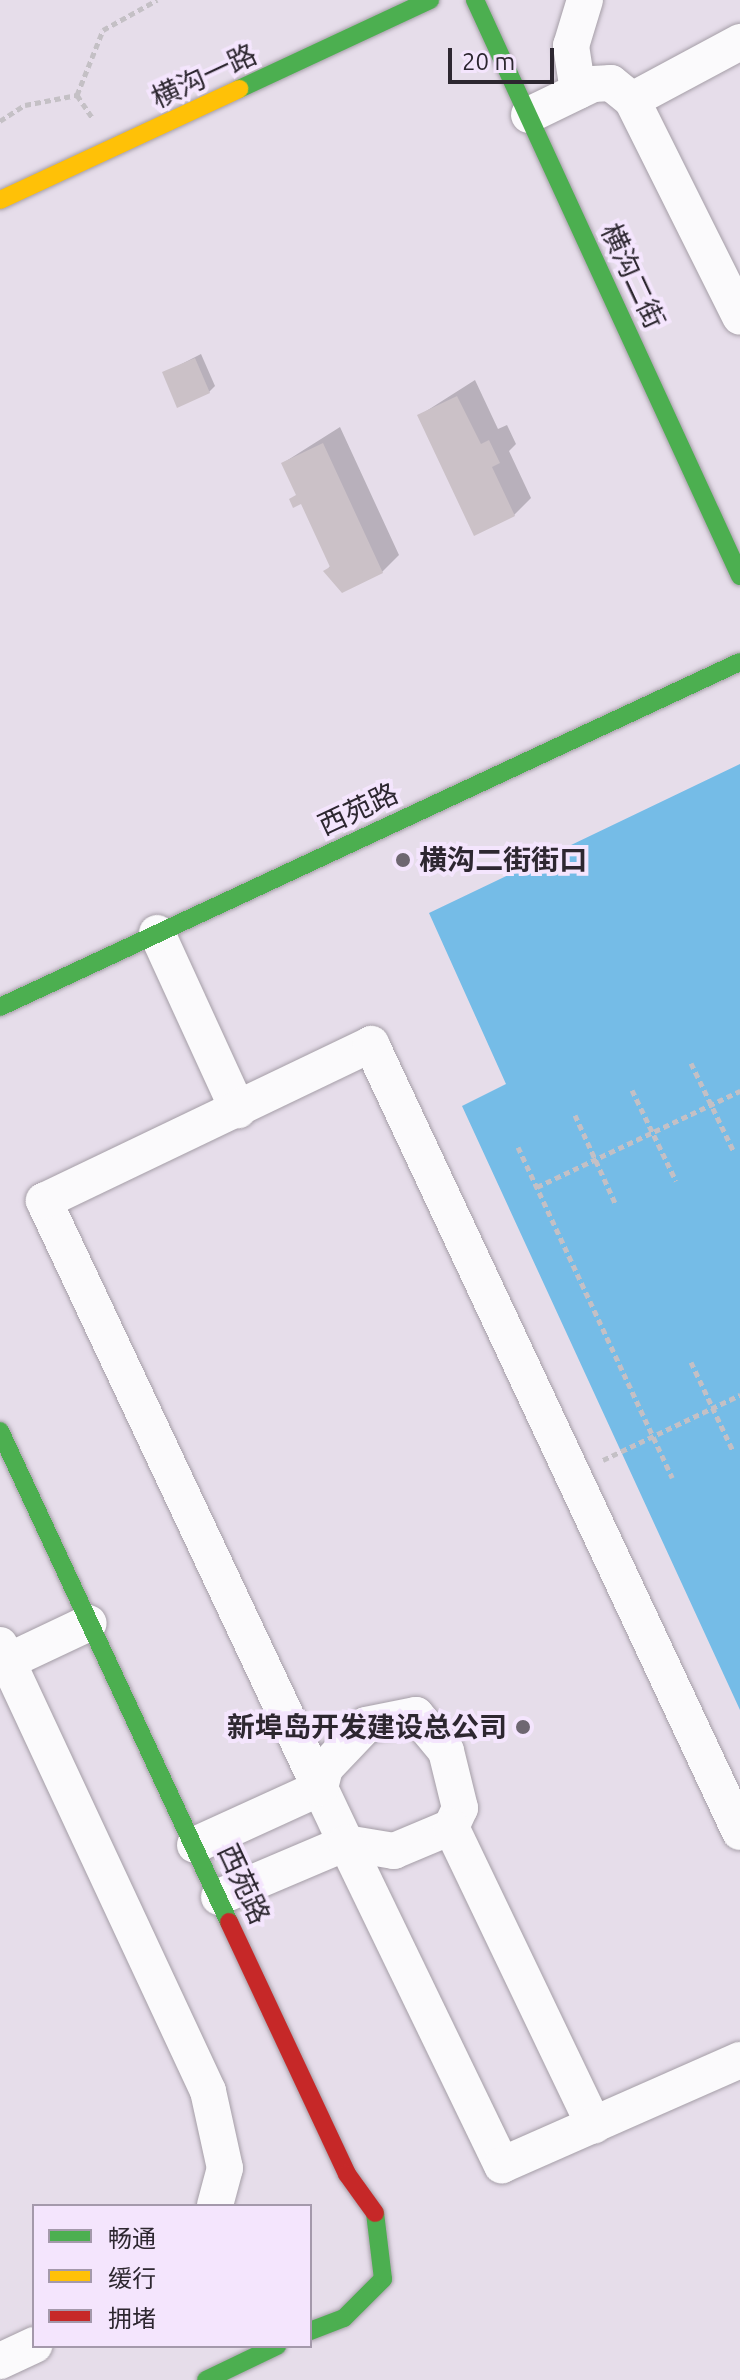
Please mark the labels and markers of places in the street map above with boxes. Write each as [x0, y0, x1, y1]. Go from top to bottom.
place label: 横沟二街街口 [419, 843, 587, 877]
marker: 横沟二街街口 [394, 851, 412, 869]
place label: 新埠岛开发建设总公司 [227, 1710, 507, 1744]
marker: 新埠岛开发建设总公司 [514, 1718, 532, 1736]

